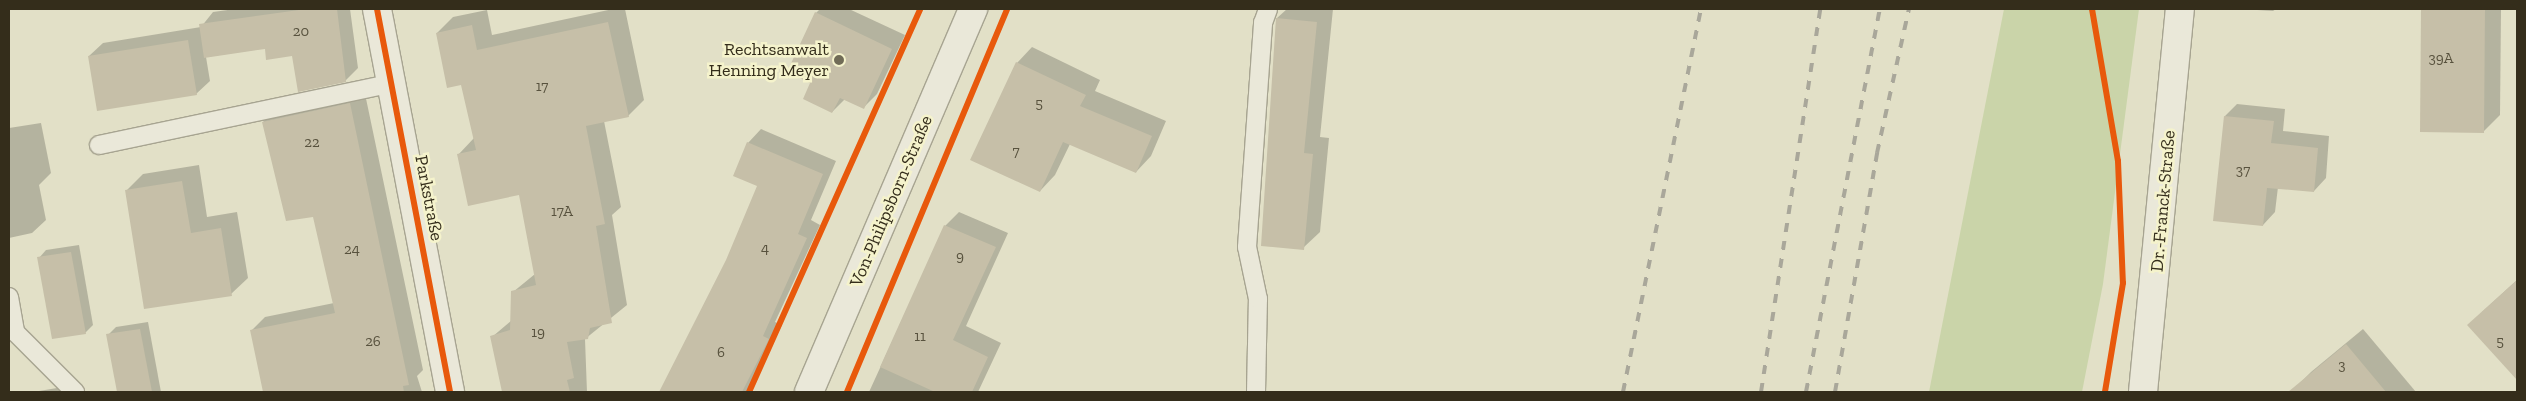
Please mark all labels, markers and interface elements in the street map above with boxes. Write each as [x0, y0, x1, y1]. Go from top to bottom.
house number: 20 [293, 23, 309, 41]
place label: Rechtsanwalt Henning Meyer [709, 39, 829, 82]
house number: 39A [2428, 50, 2454, 68]
marker: Rechtsanwalt Henning Meyer [833, 54, 845, 66]
house number: 17 [536, 78, 548, 96]
house number: 5 [1035, 95, 1043, 113]
street label: Von-Philipsborn-Straße [845, 112, 937, 290]
street label: Dr.-Franck-Straße [2146, 129, 2180, 273]
house number: 22 [304, 134, 320, 152]
house number: 7 [1012, 143, 1020, 161]
street label: Parkstraße [410, 153, 448, 243]
house number: 37 [2236, 162, 2250, 180]
house number: 17A [551, 203, 573, 221]
house number: 4 [761, 240, 769, 258]
house number: 24 [344, 241, 360, 259]
house number: 9 [956, 248, 964, 266]
house number: 19 [531, 324, 545, 342]
house number: 11 [914, 328, 926, 346]
house number: 26 [365, 333, 381, 351]
house number: 5 [2496, 333, 2504, 351]
house number: 6 [717, 344, 725, 362]
house number: 3 [2338, 357, 2346, 375]

